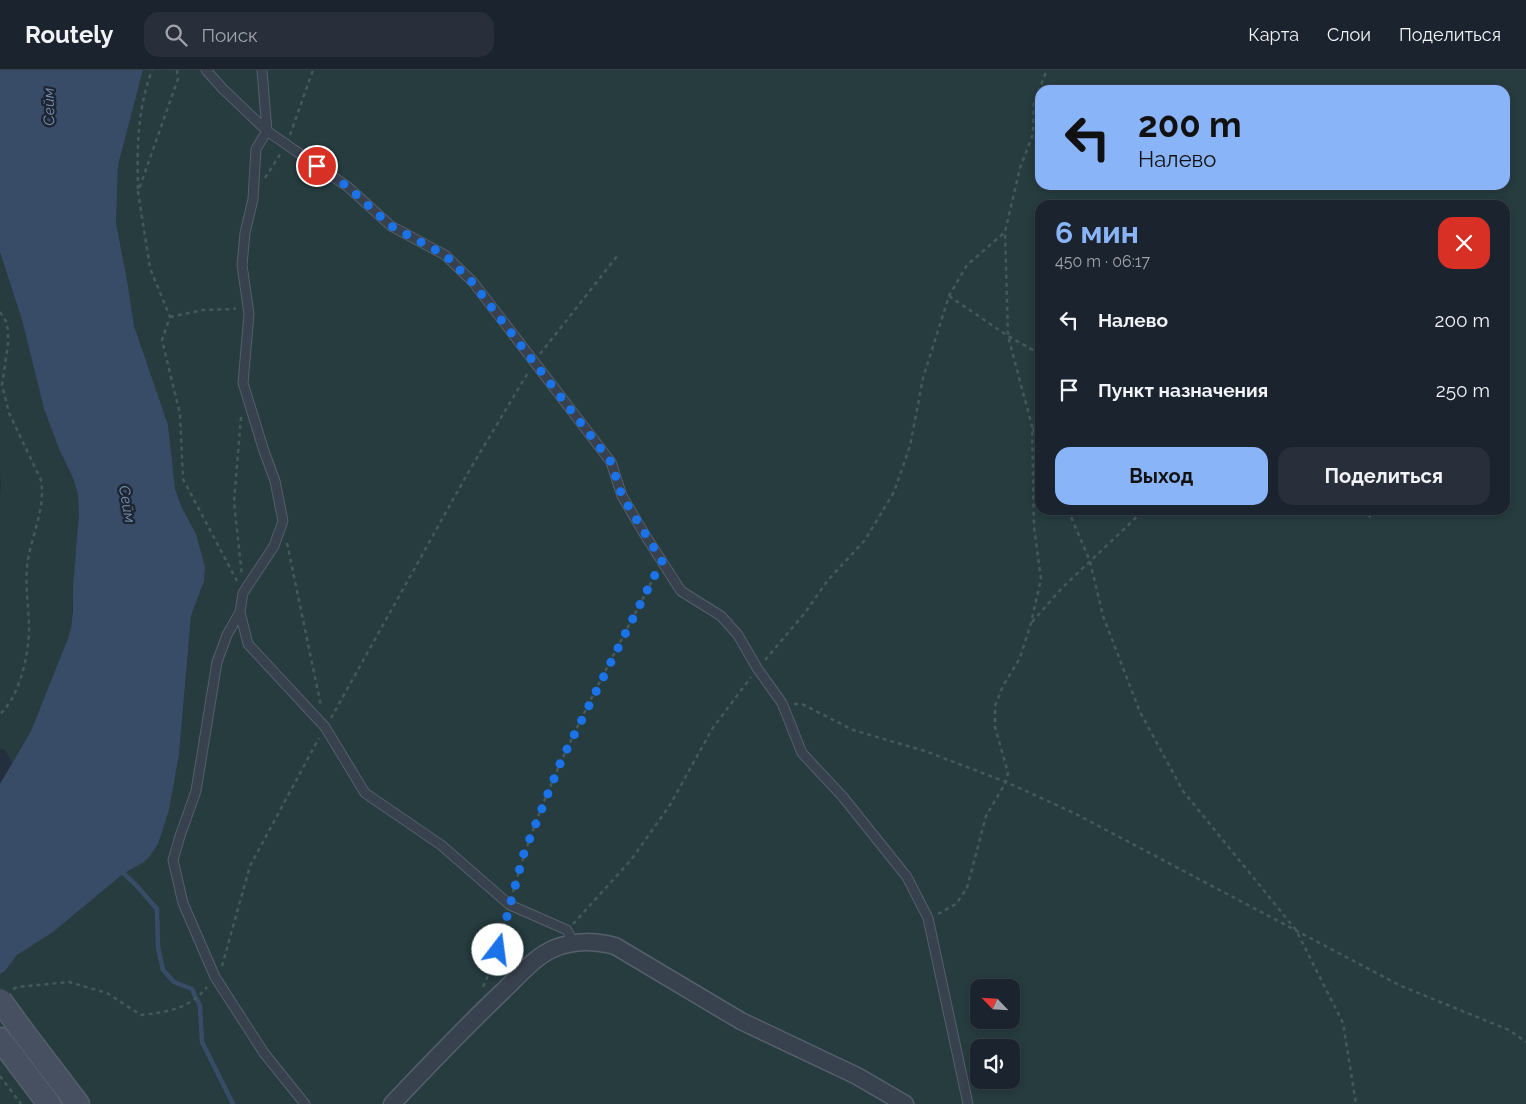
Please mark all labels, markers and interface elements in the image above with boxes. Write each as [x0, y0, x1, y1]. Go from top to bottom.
search box [144, 12, 494, 57]
text: Routely [25, 20, 114, 49]
icon: search [162, 21, 190, 49]
text: Поиск [202, 24, 258, 46]
text: Карта [1248, 24, 1299, 45]
text: Слои [1327, 24, 1371, 45]
text: Поделиться [1399, 24, 1501, 45]
water label: Сейм [40, 87, 58, 126]
text: 200 m [1138, 104, 1242, 145]
icon: left [1055, 105, 1120, 170]
pin [296, 145, 338, 187]
text: Налево [1138, 146, 1216, 172]
icon: arrive [303, 152, 331, 180]
text: 6 мин [1055, 215, 1139, 250]
button: close [1438, 217, 1490, 269]
text: 450 m · 06:17 [1055, 252, 1150, 271]
icon: left [1055, 306, 1083, 334]
text: Налево [1098, 309, 1168, 331]
text: 200 m [1435, 309, 1490, 331]
icon: arrive [1055, 376, 1083, 404]
text: Пункт назначения [1098, 379, 1268, 401]
text: 250 m [1436, 379, 1490, 401]
button: Выход [1055, 447, 1268, 505]
button: Поделиться [1278, 447, 1490, 505]
water label: Сейм [115, 484, 139, 525]
position arrow [471, 923, 523, 975]
north arrow [970, 979, 1020, 1029]
map controls [970, 979, 1020, 1089]
button: sound [970, 1039, 1020, 1089]

